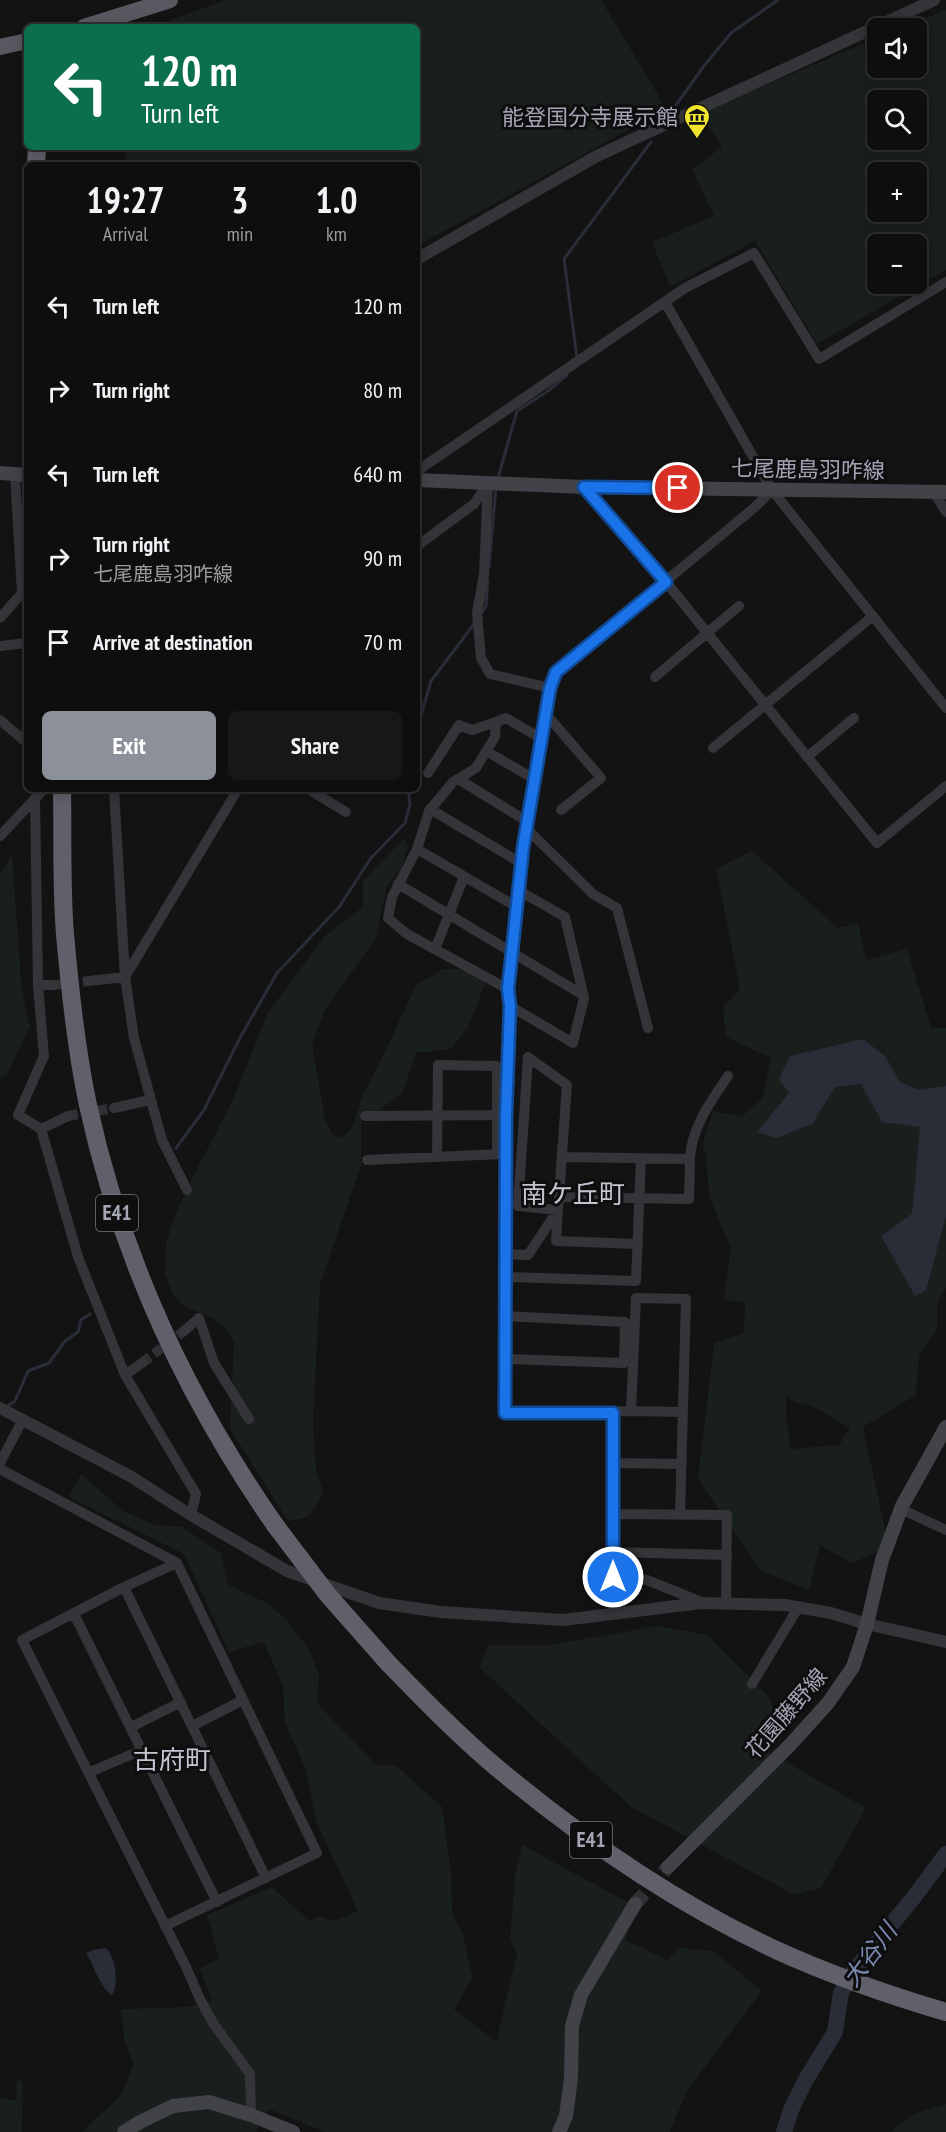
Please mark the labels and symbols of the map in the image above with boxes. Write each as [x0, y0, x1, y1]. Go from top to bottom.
museum icon: 能登国分寺展示館 [682, 102, 712, 140]
place label: 能登国分寺展示館 [502, 103, 678, 131]
street label: 七尾鹿島羽咋線 [731, 454, 885, 484]
pin [652, 462, 703, 513]
district label: 南ケ丘町 [521, 1177, 625, 1210]
road number: E41 [96, 1195, 138, 1231]
position arrow [581, 1545, 645, 1609]
street label: 花園藤野線 [739, 1662, 833, 1764]
district label: 古府町 [133, 1743, 211, 1776]
road number: E41 [570, 1822, 612, 1858]
water label: 大谷川 [836, 1914, 905, 1993]

